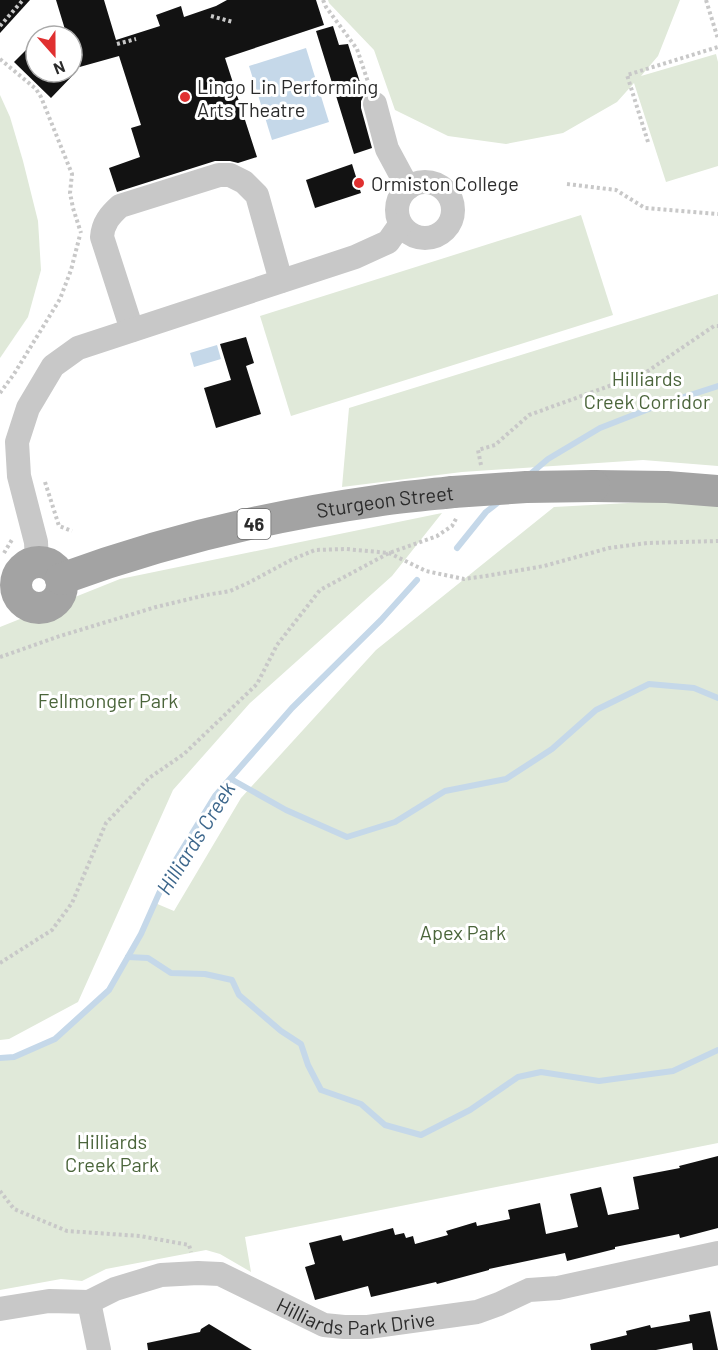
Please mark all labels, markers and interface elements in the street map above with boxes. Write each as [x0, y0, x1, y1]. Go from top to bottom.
north arrow [24, 24, 84, 84]
text: N [51, 58, 68, 79]
place label: Lingo Lin Performing Arts Theatre [197, 74, 378, 121]
marker: Lingo Lin Performing Arts Theatre [178, 90, 192, 104]
place label: Ormiston College [371, 171, 519, 195]
marker: Ormiston College [352, 176, 366, 190]
park label: Hilliards Creek Corridor [584, 366, 710, 413]
street label: Sturgeon Street [314, 480, 455, 522]
road number: 46 [238, 509, 270, 539]
park label: Fellmonger Park [38, 688, 178, 712]
water label: Hilliards Creek [150, 776, 240, 899]
park label: Apex Park [420, 920, 506, 944]
park label: Hilliards Creek Park [65, 1129, 159, 1176]
street label: Hilliards Park Drive [273, 1292, 436, 1339]

